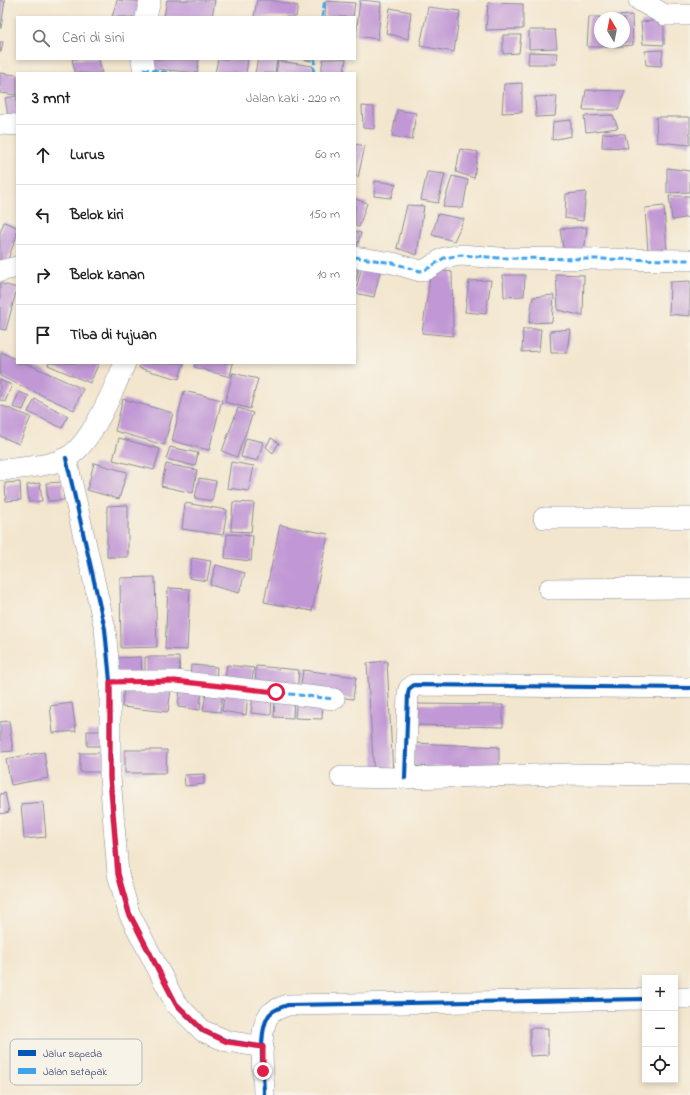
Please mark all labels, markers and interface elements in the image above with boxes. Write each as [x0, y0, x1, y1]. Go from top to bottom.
north arrow [594, 12, 630, 48]
search box [16, 16, 356, 60]
icon: search [30, 27, 52, 49]
text: Cari di sini [62, 27, 125, 49]
text: 3 mnt [32, 86, 71, 111]
text: Jalan kaki · 220 m [246, 89, 340, 108]
icon: ahead [32, 144, 54, 166]
text: Lurus [70, 144, 105, 166]
text: 60 m [315, 145, 340, 164]
icon: left [32, 204, 54, 226]
text: Belok kiri [70, 204, 124, 226]
text: 150 m [309, 205, 340, 224]
icon: right [32, 264, 54, 286]
text: Belok kanan [70, 264, 145, 286]
text: 10 m [317, 265, 340, 284]
icon: arrive [32, 324, 54, 346]
text: Tiba di tujuan [70, 324, 157, 346]
route start [267, 683, 285, 701]
map controls [642, 975, 678, 1083]
button: + [642, 975, 678, 1011]
button: − [642, 1011, 678, 1047]
legend [10, 1039, 142, 1085]
text: Jalur sepeda [43, 1046, 102, 1062]
button: locate [642, 1047, 678, 1083]
route end [254, 1062, 272, 1080]
text: Jalan setapak [43, 1064, 107, 1080]

